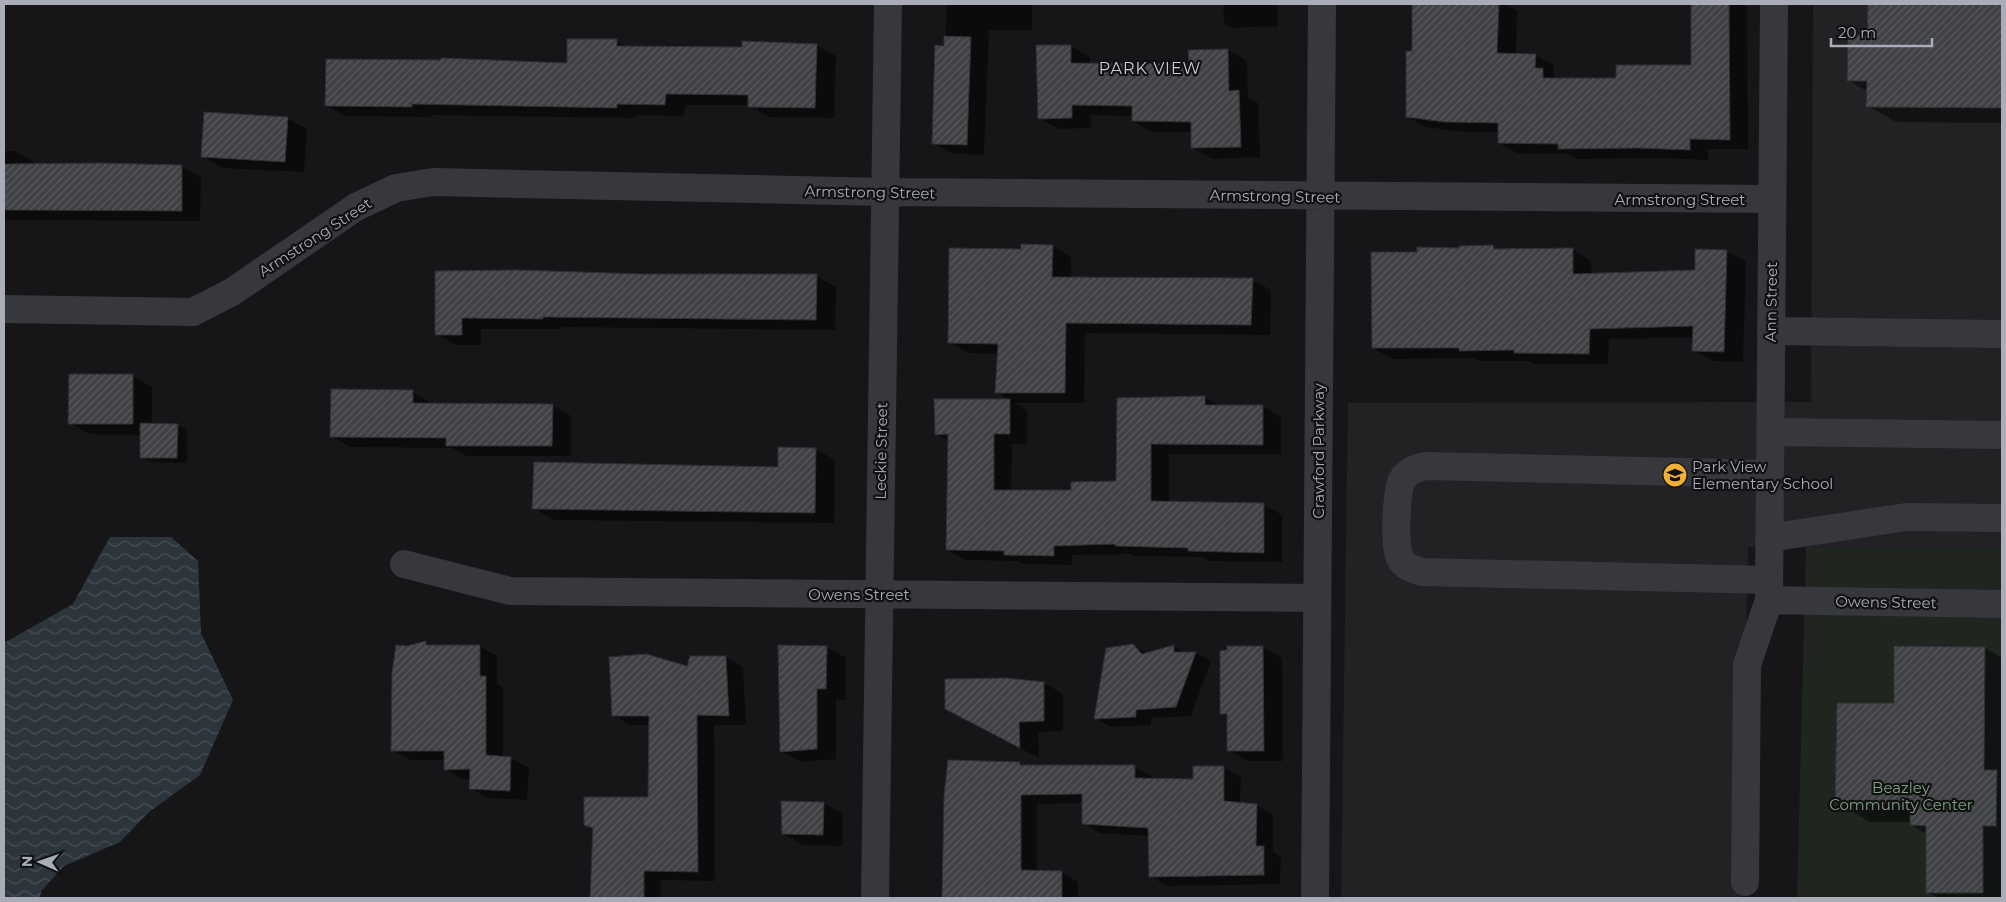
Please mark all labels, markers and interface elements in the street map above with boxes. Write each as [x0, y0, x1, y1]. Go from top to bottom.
scale bar [1831, 15, 1932, 47]
text: 20 m [1838, 23, 1876, 42]
district label: PARK VIEW [1099, 59, 1201, 78]
street label: Armstrong Street [804, 181, 936, 203]
street label: Armstrong Street [1209, 185, 1341, 207]
street label: Armstrong Street [1615, 190, 1745, 209]
street label: Armstrong Street [255, 193, 375, 281]
street label: Ann Street [1761, 262, 1781, 342]
street label: Crawford Parkway [1309, 382, 1328, 519]
street label: Leckie Street [871, 402, 891, 500]
place label: Park View Elementary School [1692, 457, 1833, 493]
school or university icon: Park View Elementary School [1662, 462, 1688, 488]
street label: Owens Street [808, 585, 910, 604]
street label: Owens Street [1835, 592, 1937, 612]
park label: Beazley Community Center [1829, 778, 1973, 814]
north arrow [15, 837, 65, 887]
text: N [18, 856, 36, 868]

